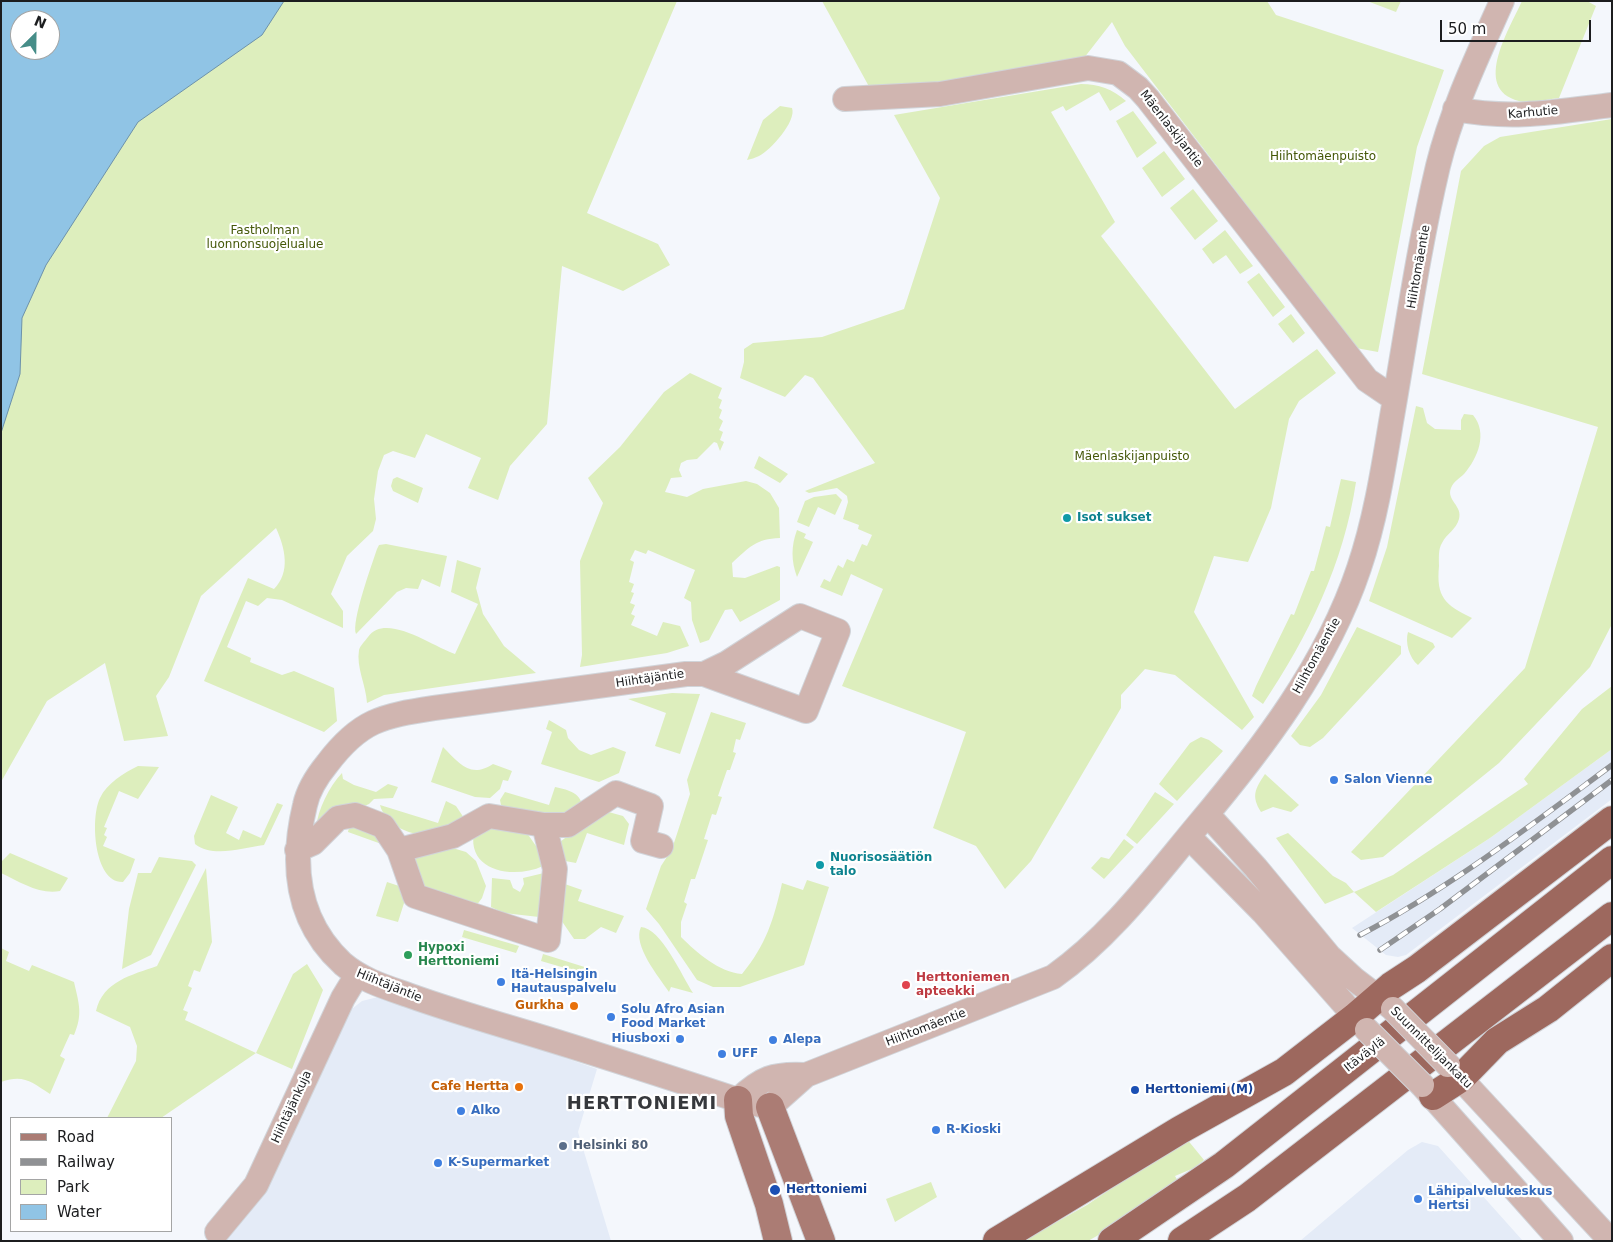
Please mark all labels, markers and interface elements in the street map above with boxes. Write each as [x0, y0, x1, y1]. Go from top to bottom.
north arrow [10, 10, 60, 60]
scale bar [1443, 10, 1594, 42]
text: N [32, 12, 49, 32]
text: 50 m [1448, 20, 1486, 38]
street label: Mäenlaskijantie [1137, 88, 1205, 170]
street label: Karhutie [1507, 104, 1559, 122]
park label: Hiihtomäenpuisto [1270, 150, 1376, 164]
park label: Fastholman luonnonsuojelualue [207, 224, 323, 252]
street label: Hiihtomäentie [1405, 224, 1433, 310]
park label: Mäenlaskijanpuisto [1074, 450, 1190, 464]
place label: Isot sukset [1077, 511, 1151, 525]
marker: Isot sukset [1061, 512, 1073, 524]
street label: Hiihtomäentie [1290, 615, 1344, 697]
street label: Hiihtäjäntie [615, 667, 685, 691]
place label: Salon Vienne [1344, 773, 1432, 787]
marker: Salon Vienne [1328, 774, 1340, 786]
place label: Nuorisosäätiön talo [830, 851, 932, 879]
marker: Nuorisosäätiön talo [814, 859, 826, 871]
place label: Hypoxi Herttoniemi [418, 941, 499, 969]
marker: Hypoxi Herttoniemi [402, 949, 414, 961]
street label: Hiihtäjäntie [354, 966, 424, 1006]
place label: Itä-Helsingin Hautauspalvelu [511, 968, 617, 996]
place label: Herttoniemen apteekki [916, 971, 1010, 999]
marker: Itä-Helsingin Hautauspalvelu [495, 976, 507, 988]
marker: Herttoniemen apteekki [900, 979, 912, 991]
place label: Gurkha [515, 999, 564, 1013]
marker: Gurkha [568, 1000, 580, 1012]
place label: Solu Afro Asian Food Market [621, 1003, 725, 1031]
street label: Suunnittelijankatu [1387, 1004, 1475, 1092]
street label: Hiihtomäentie [884, 1006, 968, 1050]
marker: Solu Afro Asian Food Market [605, 1011, 617, 1023]
place label: Hiusboxi [611, 1032, 670, 1046]
marker: Hiusboxi [674, 1033, 686, 1045]
place label: Alepa [783, 1033, 821, 1047]
marker: Alepa [767, 1034, 779, 1046]
street label: Itäväylä [1342, 1035, 1388, 1075]
place label: UFF [732, 1047, 758, 1061]
marker: UFF [716, 1048, 728, 1060]
street label: Hiihtäjänkuja [269, 1068, 315, 1146]
place label: Cafe Hertta [431, 1080, 509, 1094]
marker: Cafe Hertta [513, 1081, 525, 1093]
place label: Herttoniemi (M) [1145, 1083, 1253, 1097]
marker: Herttoniemi (M) [1129, 1084, 1141, 1096]
district label: HERTTONIEMI [565, 1093, 719, 1115]
place label: Alko [471, 1104, 500, 1118]
marker: Alko [455, 1105, 467, 1117]
legend [10, 1117, 172, 1232]
place label: R-Kioski [946, 1123, 1001, 1137]
marker: R-Kioski [930, 1124, 942, 1136]
text: Road [57, 1128, 95, 1146]
place label: Helsinki 80 [573, 1139, 648, 1153]
marker: Helsinki 80 [557, 1140, 569, 1152]
text: Railway [57, 1153, 115, 1171]
place label: K-Supermarket [448, 1156, 549, 1170]
marker: K-Supermarket [432, 1157, 444, 1169]
text: Park [57, 1178, 89, 1196]
marker: Herttoniemi [768, 1183, 782, 1197]
place label: Herttoniemi [786, 1183, 867, 1197]
place label: Lähipalvelukeskus Hertsi [1428, 1185, 1552, 1213]
marker: Lähipalvelukeskus Hertsi [1412, 1193, 1424, 1205]
text: Water [57, 1203, 101, 1221]

